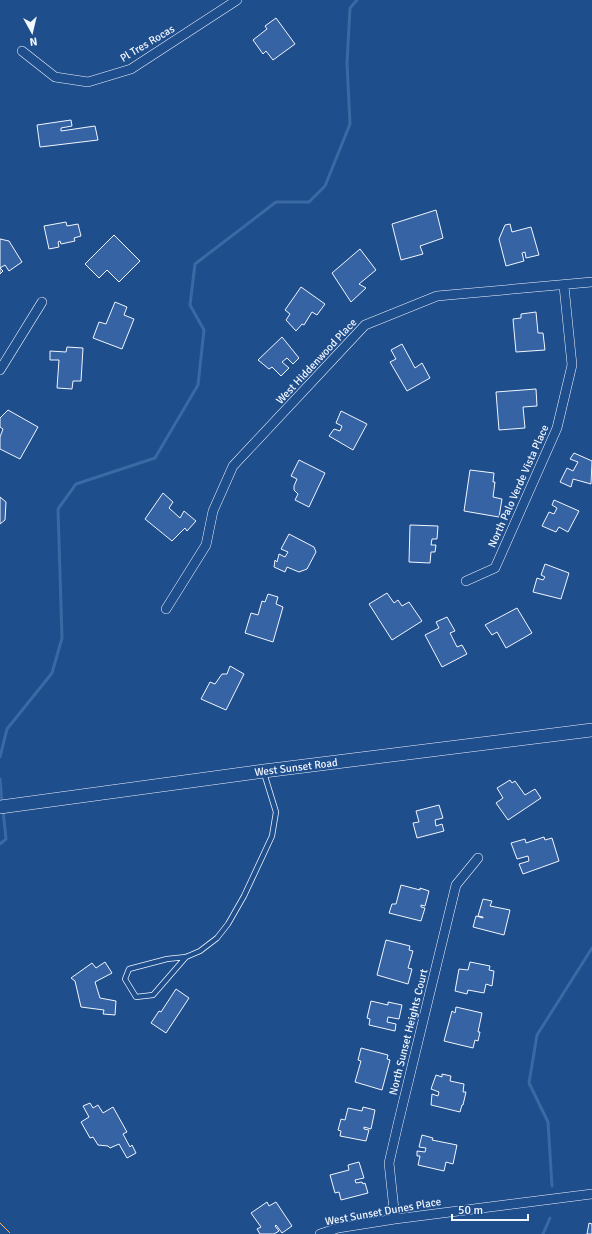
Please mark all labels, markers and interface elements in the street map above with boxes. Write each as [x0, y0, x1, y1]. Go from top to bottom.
north arrow [12, 12, 52, 52]
street label: Pl Tres Rocas [118, 22, 177, 65]
text: N [29, 34, 38, 48]
street label: West Hiddenwood Place [273, 316, 359, 407]
street label: North Palo Verde Vista Place [485, 423, 551, 550]
street label: West Sunset Road [254, 756, 339, 779]
street label: North Sunset Heights Court [386, 968, 431, 1097]
street label: West Sunset Dunes Place [324, 1195, 442, 1228]
scale bar [452, 1196, 528, 1222]
text: 50 m [458, 1203, 483, 1218]

